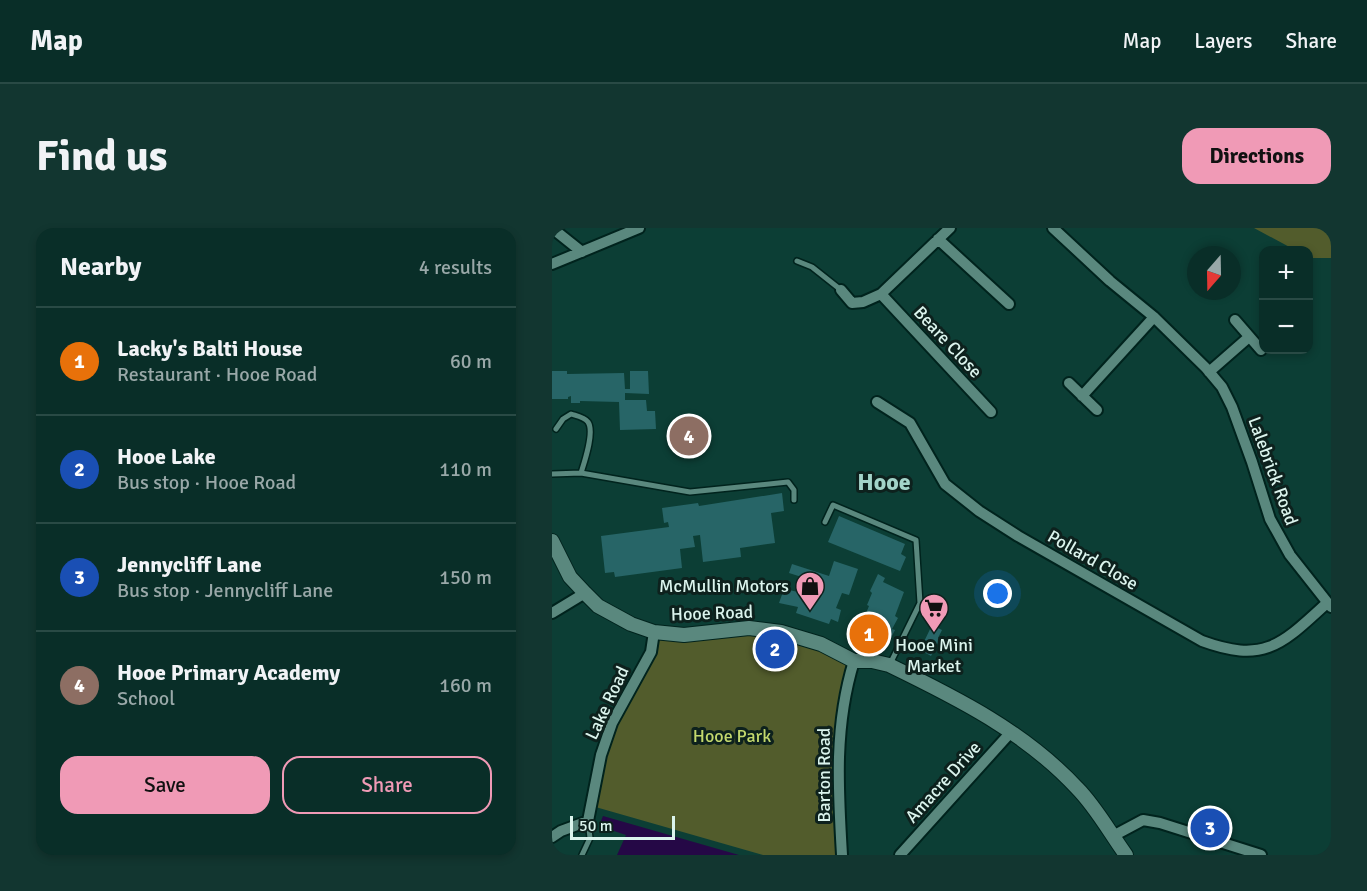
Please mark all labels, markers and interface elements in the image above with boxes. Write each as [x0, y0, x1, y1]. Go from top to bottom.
text: Map [30, 24, 83, 58]
text: Map [1123, 28, 1161, 54]
text: Layers [1194, 28, 1252, 54]
text: Share [1285, 28, 1337, 54]
button: Directions [1182, 128, 1331, 184]
text: Find us [36, 131, 167, 182]
north arrow [1187, 246, 1241, 300]
map controls [1259, 246, 1313, 354]
button: + [1259, 246, 1313, 300]
text: Nearby [60, 251, 141, 283]
text: 4 results [419, 255, 492, 280]
button: − [1259, 300, 1313, 354]
street label: Beare Close [909, 301, 987, 383]
text: Lacky's Balti House [117, 335, 303, 362]
text: 1 [74, 349, 85, 374]
text: 60 m [450, 349, 492, 374]
text: Restaurant · Hooe Road [117, 362, 317, 387]
pin: 4 [670, 414, 708, 458]
street label: Lalebrick Road [1243, 414, 1303, 528]
text: Hooe Lake [117, 443, 216, 470]
text: 2 [74, 457, 85, 482]
text: 110 m [439, 457, 492, 482]
district label: Hooe [857, 467, 911, 497]
text: Bus stop · Hooe Road [117, 470, 296, 495]
street label: Pollard Close [1044, 525, 1142, 595]
text: Jennycliff Lane [117, 551, 262, 578]
text: 3 [74, 565, 85, 590]
text: 150 m [439, 565, 492, 590]
shop icon: McMullin Motors [794, 570, 826, 612]
place label: McMullin Motors [659, 575, 789, 597]
text: Bus stop · Jennycliff Lane [117, 578, 333, 603]
your location [983, 579, 1012, 608]
supermarket icon: Hooe Mini Market [918, 592, 950, 634]
street label: Hooe Road [670, 601, 754, 625]
pin: 1 [850, 612, 888, 656]
pin: 2 [756, 626, 794, 672]
place label: Hooe Mini Market [895, 634, 973, 677]
text: Hooe Primary Academy [117, 659, 340, 686]
street label: Lake Road [580, 663, 634, 743]
text: 4 [74, 673, 85, 698]
text: 160 m [439, 673, 492, 698]
text: School [117, 686, 175, 711]
park label: Hooe Park [693, 725, 771, 747]
street label: Barton Road [813, 728, 835, 822]
street label: Amacre Drive [901, 737, 985, 827]
button: Save [60, 756, 270, 814]
button: Share [282, 756, 492, 814]
pin: 3 [1190, 806, 1230, 850]
scale bar [570, 813, 675, 840]
text: 50 m [579, 816, 613, 836]

